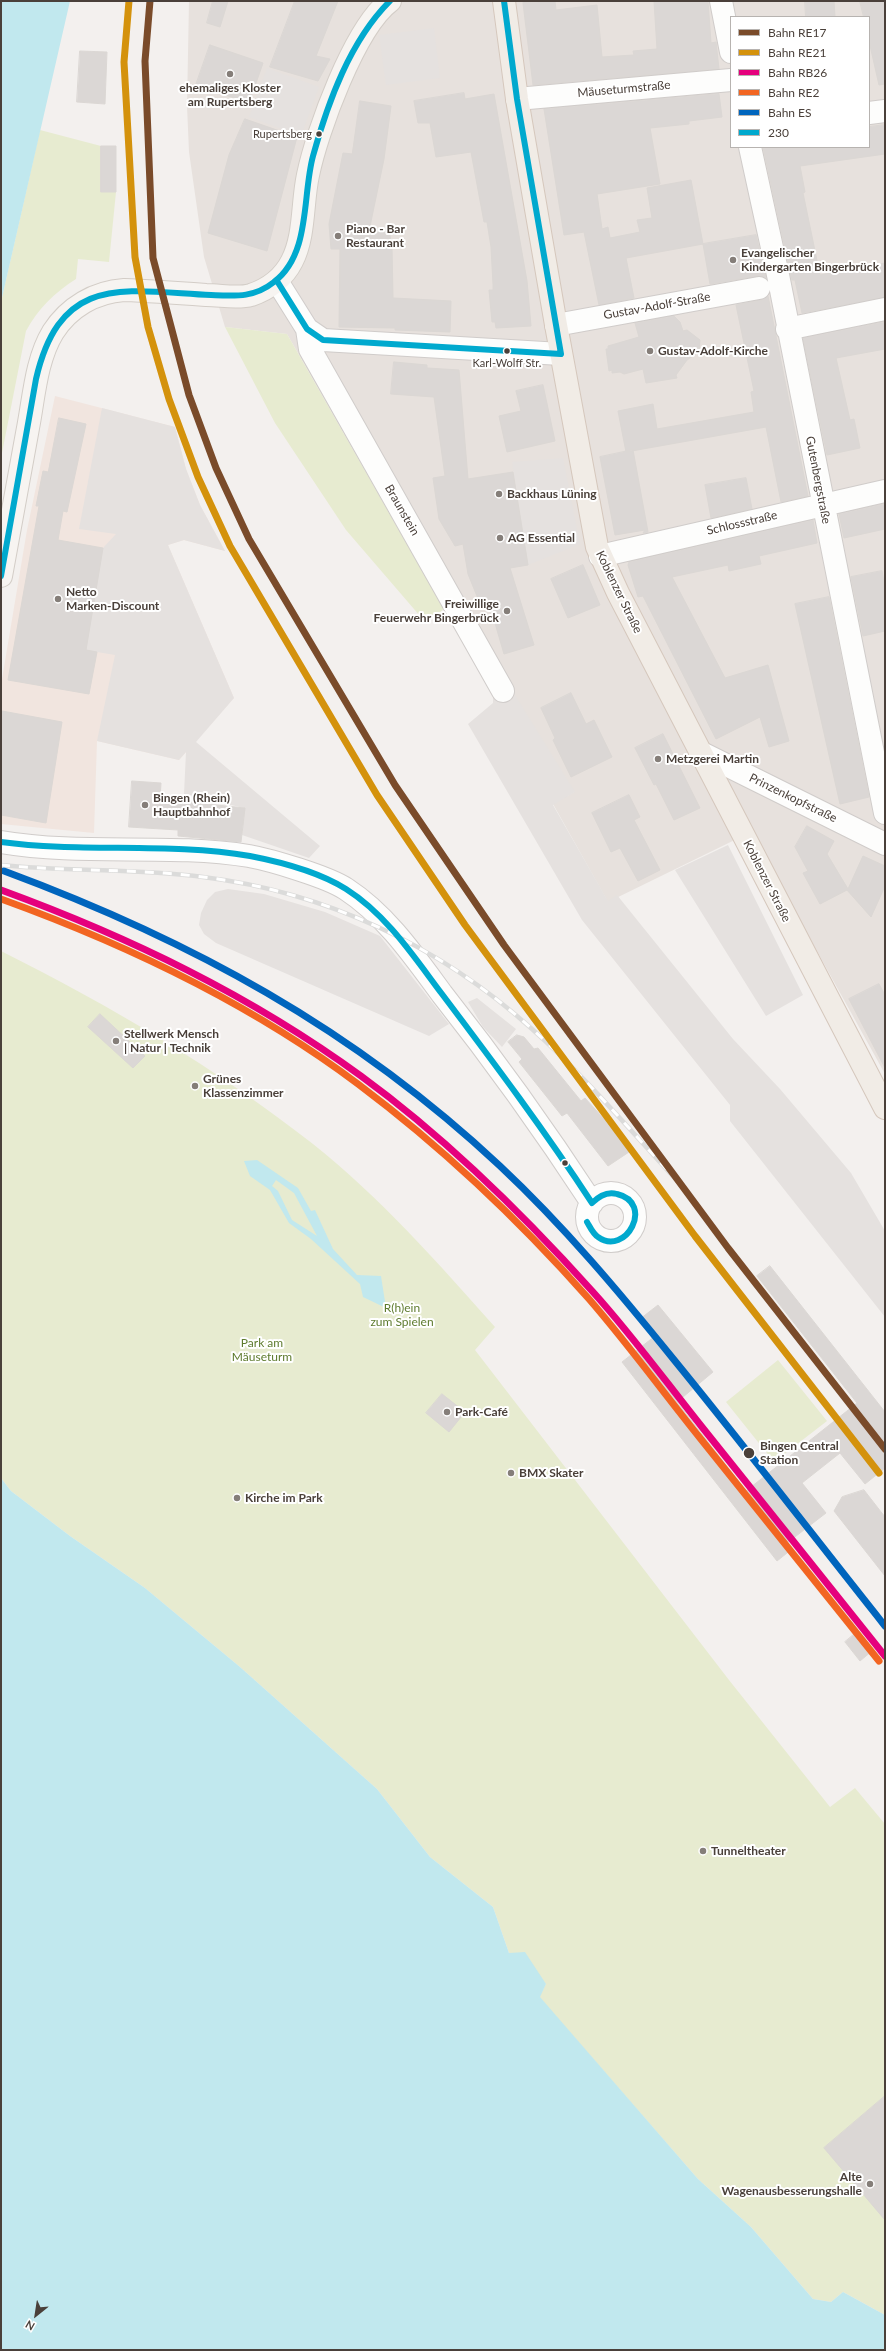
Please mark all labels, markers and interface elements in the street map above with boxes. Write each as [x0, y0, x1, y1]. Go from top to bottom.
legend [730, 16, 870, 148]
text: Bahn RE17 [768, 25, 826, 40]
text: Bahn RE21 [768, 45, 826, 60]
text: Bahn RB26 [768, 65, 827, 80]
marker: ehemaliges Kloster am Rupertsberg [225, 69, 235, 79]
street label: Mäuseturmstraße [577, 78, 671, 100]
place label: ehemaliges Kloster am Rupertsberg [179, 81, 281, 109]
text: Bahn RE2 [768, 85, 820, 100]
text: Bahn ES [768, 105, 812, 120]
text: 230 [768, 125, 789, 140]
place label: Rupertsberg [253, 127, 312, 141]
marker: Rupertsberg [314, 129, 324, 139]
place label: Piano - Bar Restaurant [346, 222, 405, 250]
marker: Piano - Bar Restaurant [333, 231, 343, 241]
place label: Evangelischer Kindergarten Bingerbrück [741, 246, 879, 274]
marker: Evangelischer Kindergarten Bingerbrück [728, 255, 738, 265]
street label: Gustav-Adolf-Straße [602, 290, 712, 322]
place label: Gustav-Adolf-Kirche [658, 344, 768, 358]
marker: Karl-Wolff Str. [502, 346, 512, 356]
marker: Gustav-Adolf-Kirche [645, 346, 655, 356]
place label: Karl-Wolff Str. [473, 356, 541, 370]
street label: Gutenbergstraße [802, 435, 834, 525]
street label: Braunstein [382, 482, 422, 538]
place label: Backhaus Lüning [507, 487, 597, 501]
marker: Backhaus Lüning [494, 489, 504, 499]
street label: Schlossstraße [705, 508, 779, 538]
place label: AG Essential [508, 531, 575, 545]
marker: AG Essential [495, 533, 505, 543]
street label: Koblenzer Straße [593, 548, 645, 636]
place label: Netto Marken-Discount [66, 585, 159, 613]
marker: Netto Marken-Discount [53, 594, 63, 604]
place label: Freiwillige Feuerwehr Bingerbrück [374, 597, 499, 625]
marker: Freiwillige Feuerwehr Bingerbrück [502, 606, 512, 616]
place label: Metzgerei Martin [666, 752, 759, 766]
marker: Metzgerei Martin [653, 754, 663, 764]
street label: Prinzenkopfstraße [747, 771, 839, 825]
place label: Bingen (Rhein) Hauptbahnhof [153, 791, 230, 819]
marker: Bingen (Rhein) Hauptbahnhof [140, 800, 150, 810]
street label: Koblenzer Straße [740, 838, 794, 924]
place label: Stellwerk Mensch | Natur | Technik [124, 1027, 219, 1055]
marker: Stellwerk Mensch | Natur | Technik [111, 1036, 121, 1046]
place label: Grünes Klassenzimmer [203, 1072, 284, 1100]
marker: Grünes Klassenzimmer [190, 1081, 200, 1091]
unlabelled marker [560, 1158, 570, 1168]
park label: R(h)ein zum Spielen [370, 1301, 434, 1329]
park label: Park am Mäuseturm [232, 1336, 292, 1364]
place label: Park-Café [455, 1405, 508, 1419]
marker: Park-Café [442, 1407, 452, 1417]
place label: Bingen Central Station [760, 1439, 839, 1467]
marker: Bingen Central Station [742, 1446, 756, 1460]
place label: BMX Skater [519, 1466, 583, 1480]
marker: BMX Skater [506, 1468, 516, 1478]
place label: Kirche im Park [245, 1491, 323, 1505]
marker: Kirche im Park [232, 1493, 242, 1503]
place label: Tunneltheater [711, 1844, 786, 1858]
marker: Tunneltheater [698, 1846, 708, 1856]
place label: Alte Wagenausbesserungshalle [721, 2170, 862, 2198]
marker: Alte Wagenausbesserungshalle [865, 2179, 875, 2189]
north arrow [16, 2295, 56, 2335]
text: N [23, 2318, 37, 2334]

